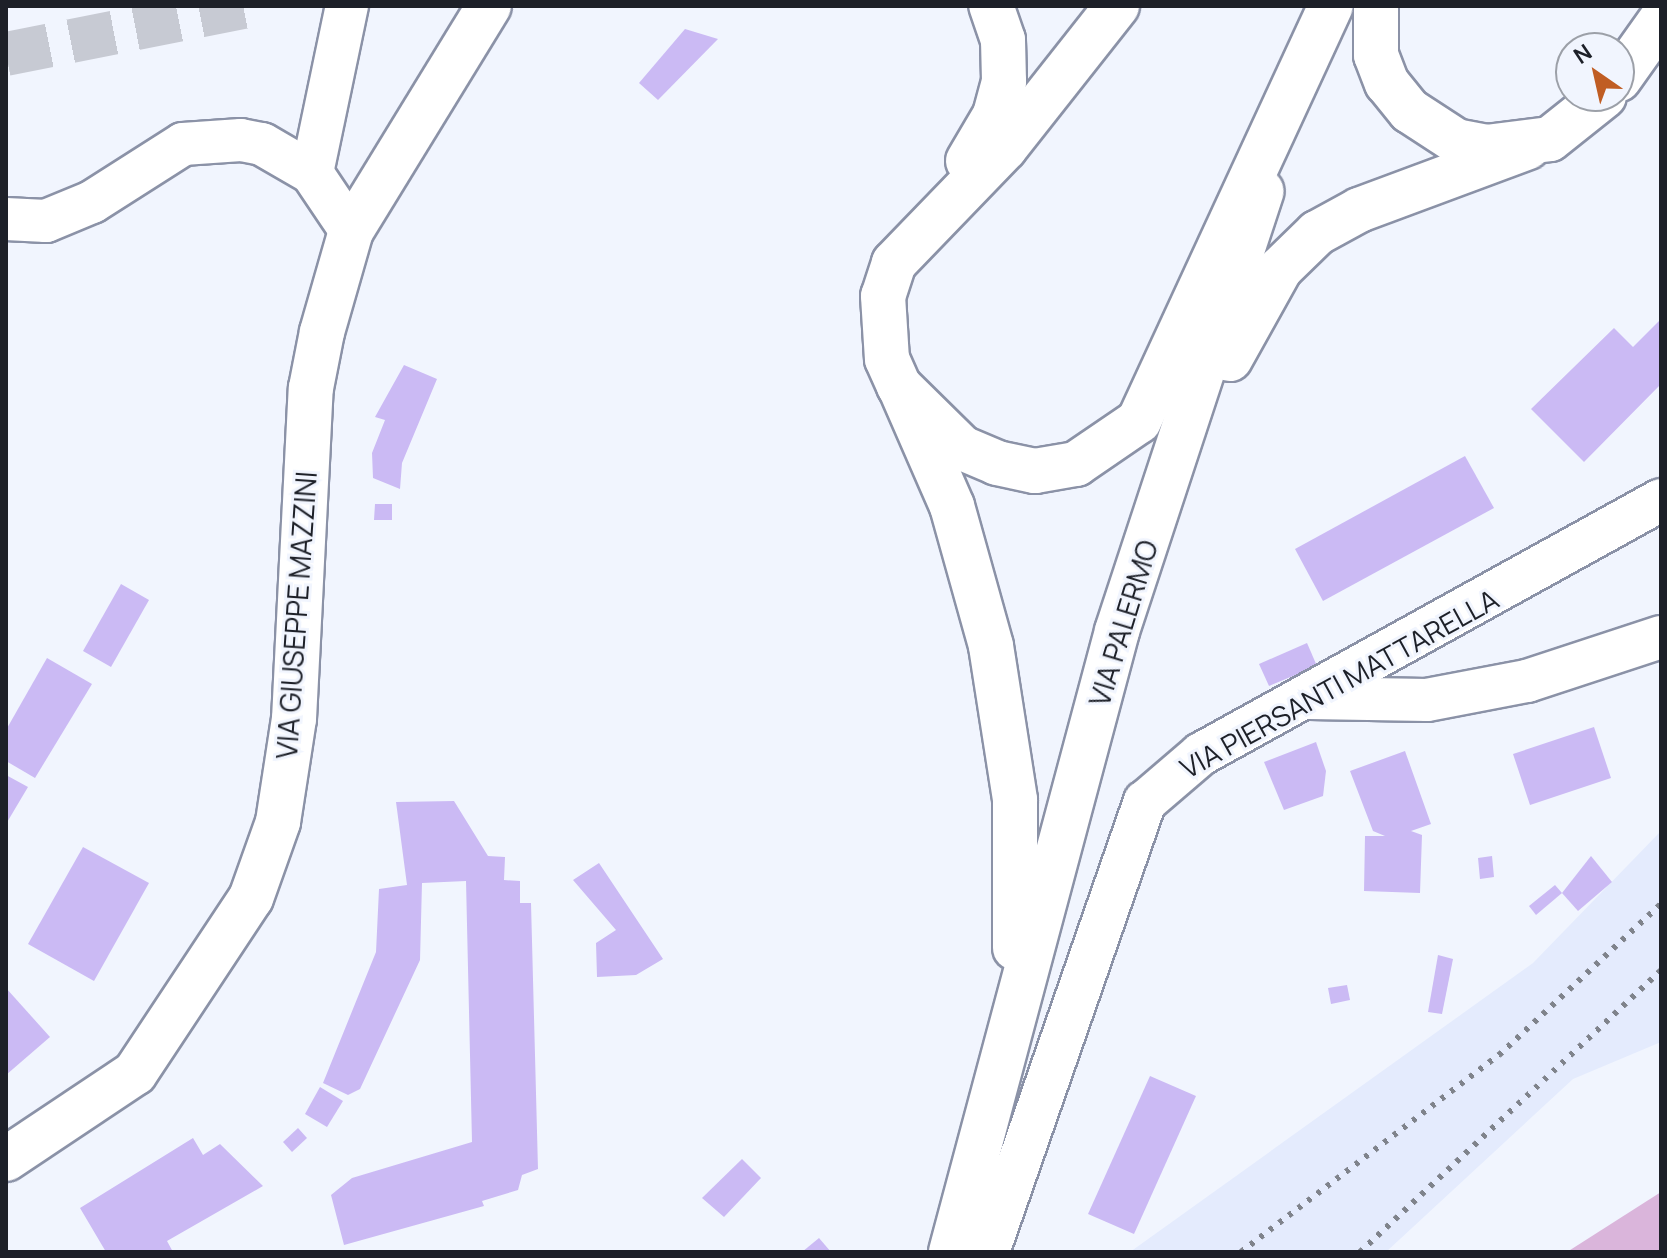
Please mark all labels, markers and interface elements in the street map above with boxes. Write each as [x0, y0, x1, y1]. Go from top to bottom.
north arrow [1555, 32, 1635, 112]
text: N [1568, 37, 1598, 71]
street label: VIA GIUSEPPE MAZZINI [269, 470, 323, 760]
street label: VIA PALERMO [1082, 536, 1164, 710]
street label: VIA PIERSANTI MATTARELLA [1174, 581, 1504, 785]

